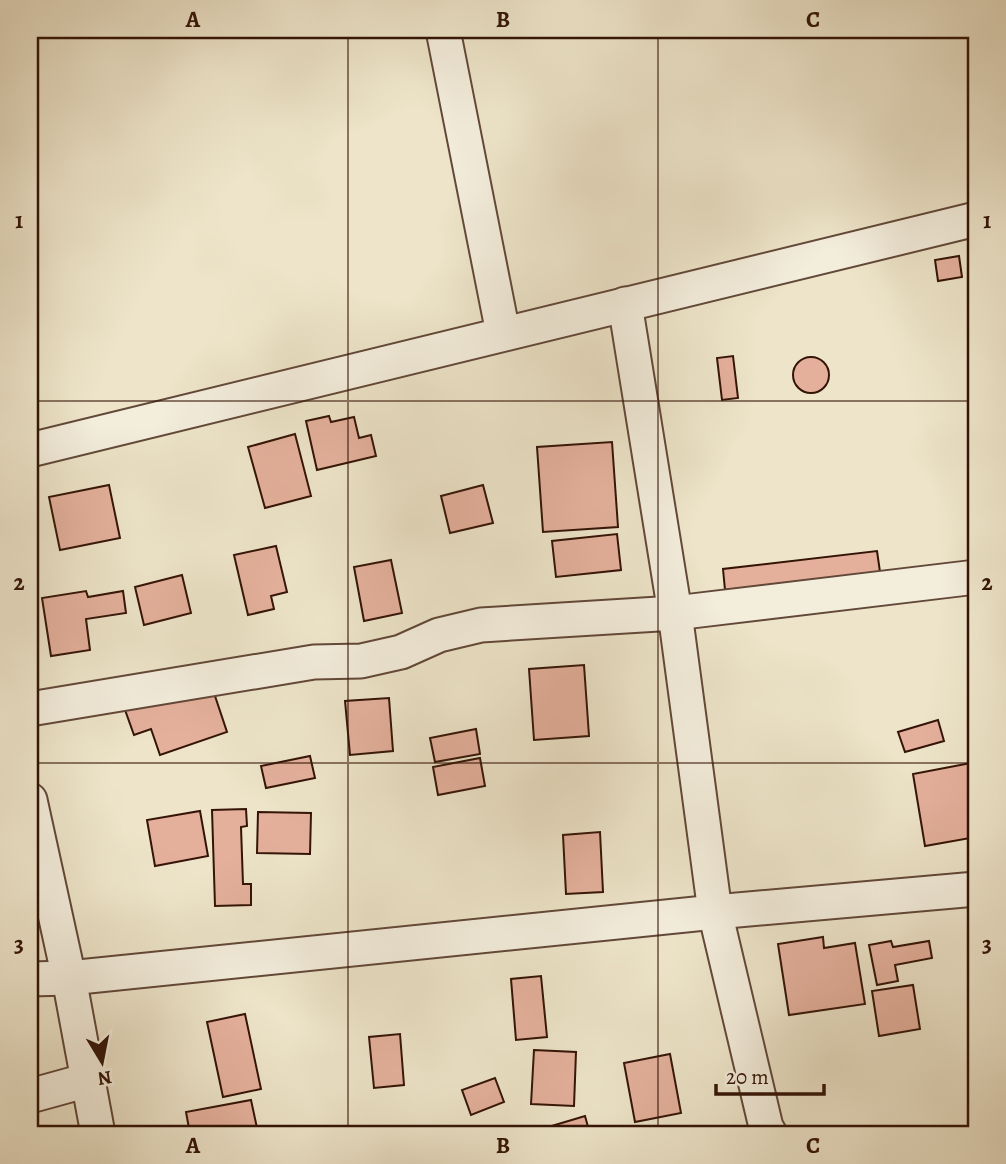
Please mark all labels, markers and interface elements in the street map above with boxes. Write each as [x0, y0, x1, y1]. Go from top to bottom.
text: A [185, 4, 201, 35]
text: B [496, 4, 510, 35]
text: C [806, 4, 820, 35]
text: 1 [15, 205, 23, 236]
text: 1 [983, 205, 991, 236]
text: 2 [13, 567, 25, 598]
text: 2 [981, 567, 993, 598]
text: 3 [14, 929, 24, 960]
text: 3 [982, 929, 992, 960]
north arrow [66, 1028, 136, 1098]
scale bar [716, 1052, 824, 1096]
text: 20 m [726, 1063, 769, 1091]
text: N [96, 1064, 114, 1092]
text: A [185, 1130, 201, 1161]
text: B [496, 1130, 510, 1161]
text: C [806, 1130, 820, 1161]

